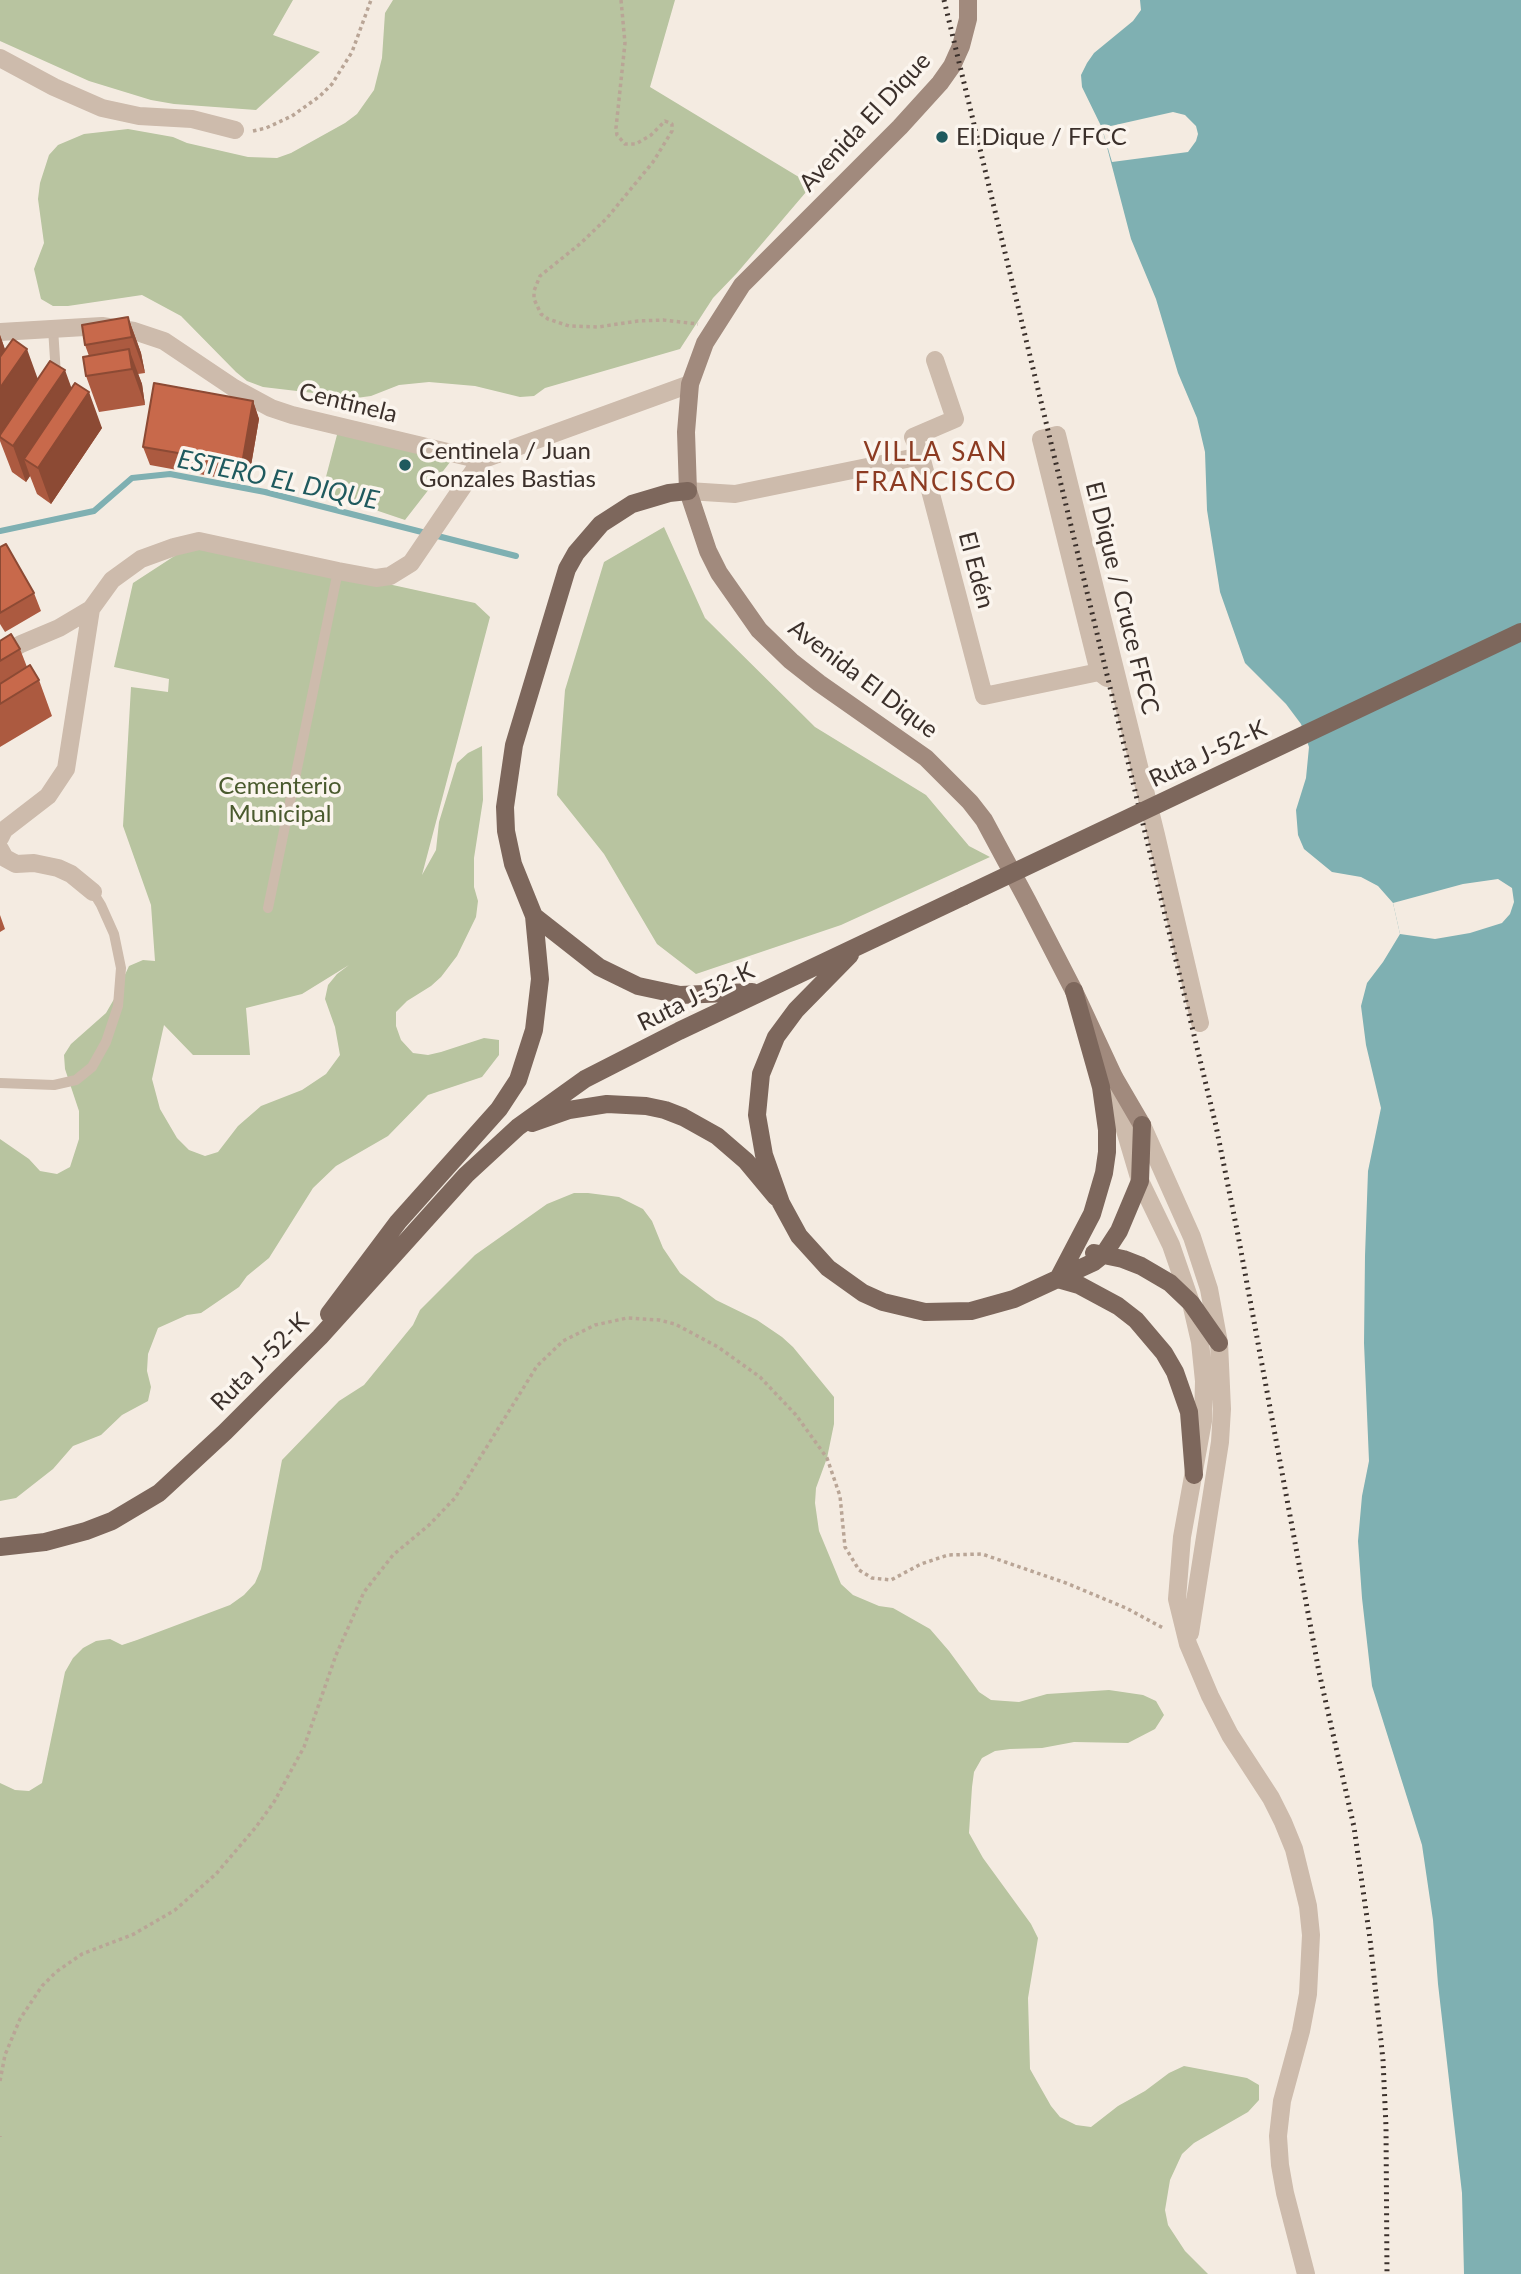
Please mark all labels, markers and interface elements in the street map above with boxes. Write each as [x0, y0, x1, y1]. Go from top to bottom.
street label: Avenida El Dique [793, 47, 937, 197]
place label: El Dique / FFCC [956, 123, 1127, 151]
marker: El Dique / FFCC [934, 129, 950, 145]
street label: Centinela [296, 377, 400, 429]
place label: Centinela / Juan Gonzales Bastias [419, 437, 596, 493]
district label: VILLA SAN FRANCISCO [856, 437, 1016, 498]
water label: ESTERO EL DIQUE [175, 443, 381, 517]
marker: Centinela / Juan Gonzales Bastias [397, 457, 413, 473]
street label: El Dique / Cruce FFCC [1079, 479, 1165, 717]
street label: El Edén [952, 528, 1000, 612]
street label: Avenida El Dique [783, 613, 943, 745]
street label: Ruta J-52-K [1145, 714, 1271, 794]
park label: Cementerio Municipal [218, 772, 342, 828]
street label: Ruta J-52-K [633, 956, 759, 1038]
street label: Ruta J-52-K [205, 1307, 315, 1417]

